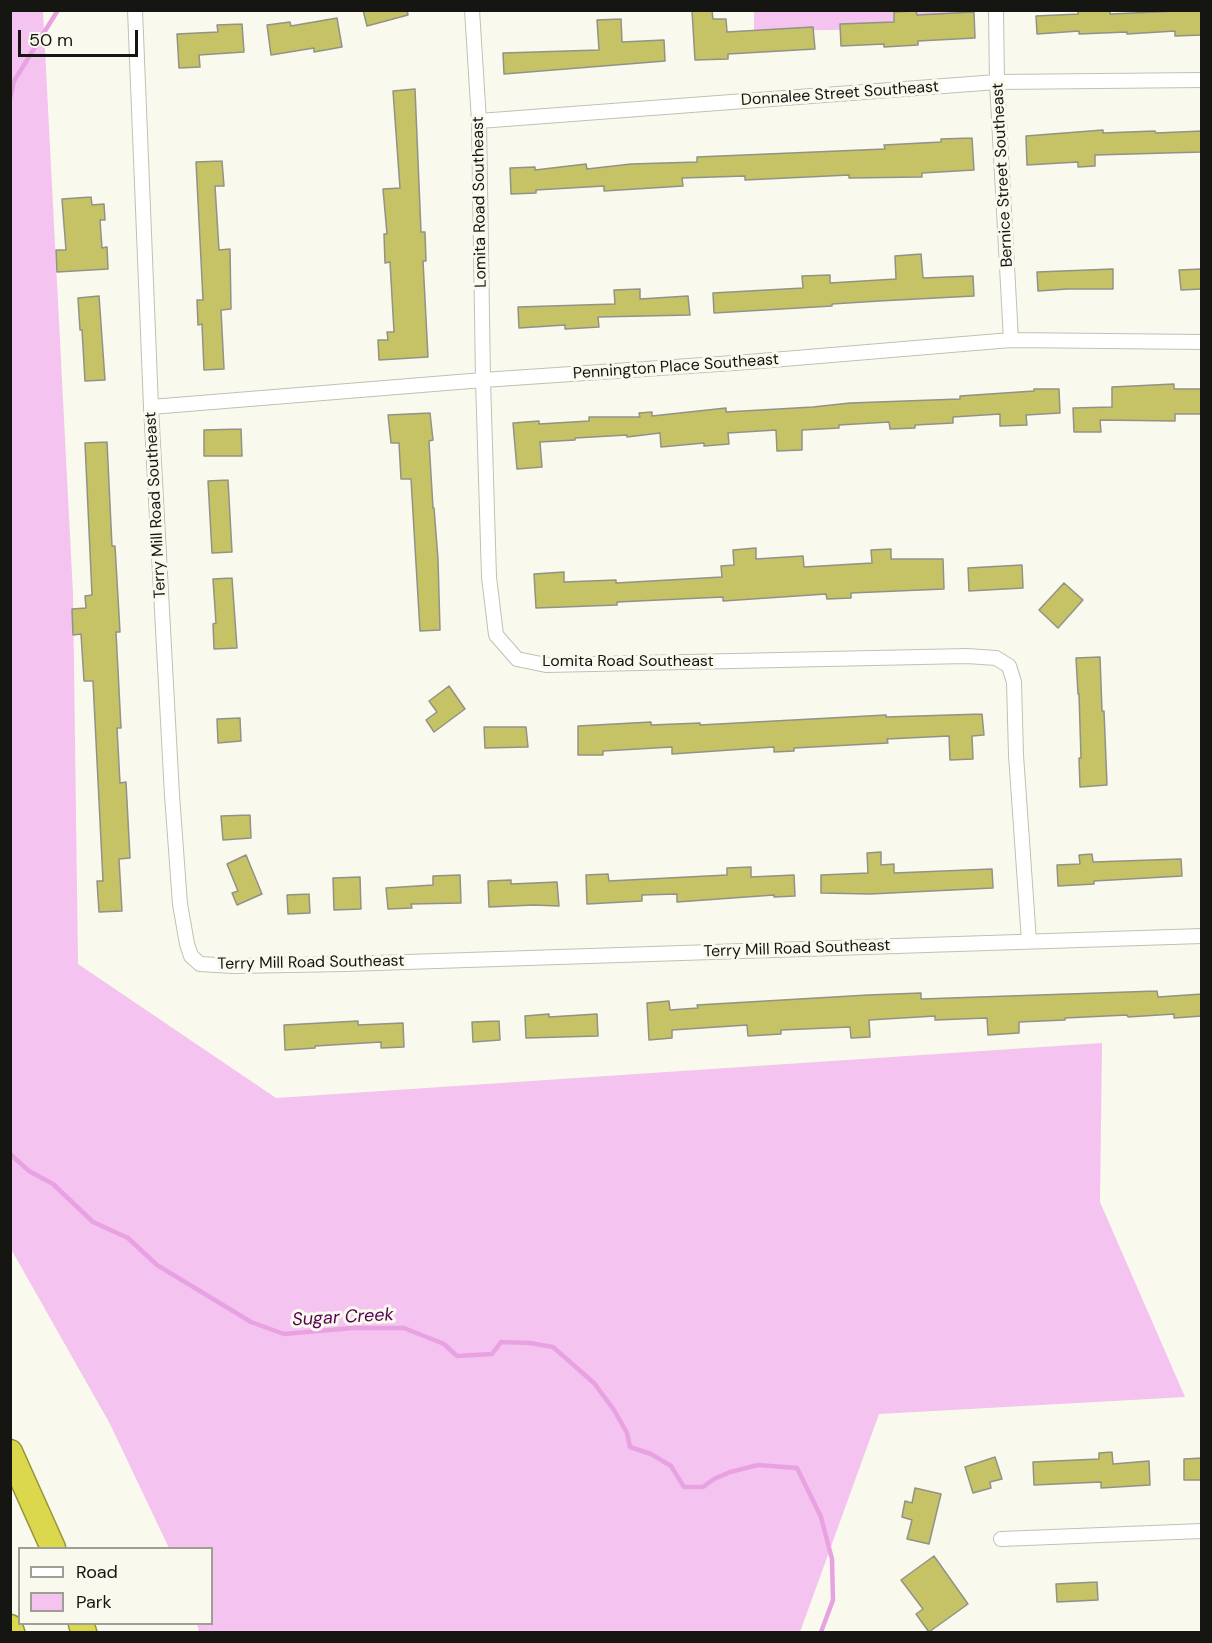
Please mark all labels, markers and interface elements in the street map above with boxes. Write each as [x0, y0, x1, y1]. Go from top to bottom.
scale bar [21, 18, 141, 56]
text: 50 m [29, 28, 73, 52]
street label: Donnalee Street Southeast [740, 78, 940, 110]
street label: Bernice Street Southeast [989, 82, 1017, 268]
street label: Lomita Road Southeast [469, 116, 491, 288]
street label: Pennington Place Southeast [572, 350, 780, 384]
street label: Terry Mill Road Southeast [142, 411, 170, 599]
street label: Lomita Road Southeast [542, 652, 714, 672]
street label: Terry Mill Road Southeast [703, 936, 891, 962]
street label: Terry Mill Road Southeast [217, 952, 405, 974]
water label: Sugar Creek [292, 1305, 394, 1331]
legend [18, 1547, 213, 1625]
text: Road [76, 1560, 118, 1584]
text: Park [76, 1590, 112, 1614]

